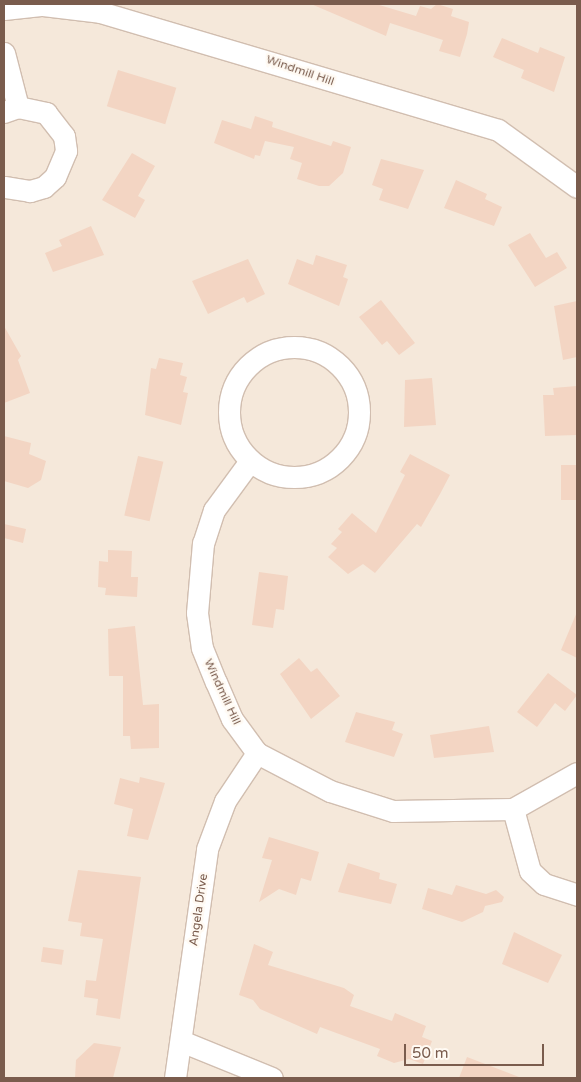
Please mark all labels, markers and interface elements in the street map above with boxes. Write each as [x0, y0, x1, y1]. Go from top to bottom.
street label: Windmill Hill [264, 53, 336, 89]
street label: Windmill Hill [200, 657, 244, 727]
street label: Angela Drive [187, 873, 211, 947]
scale bar [406, 1034, 546, 1066]
text: 50 m [412, 1044, 449, 1062]

